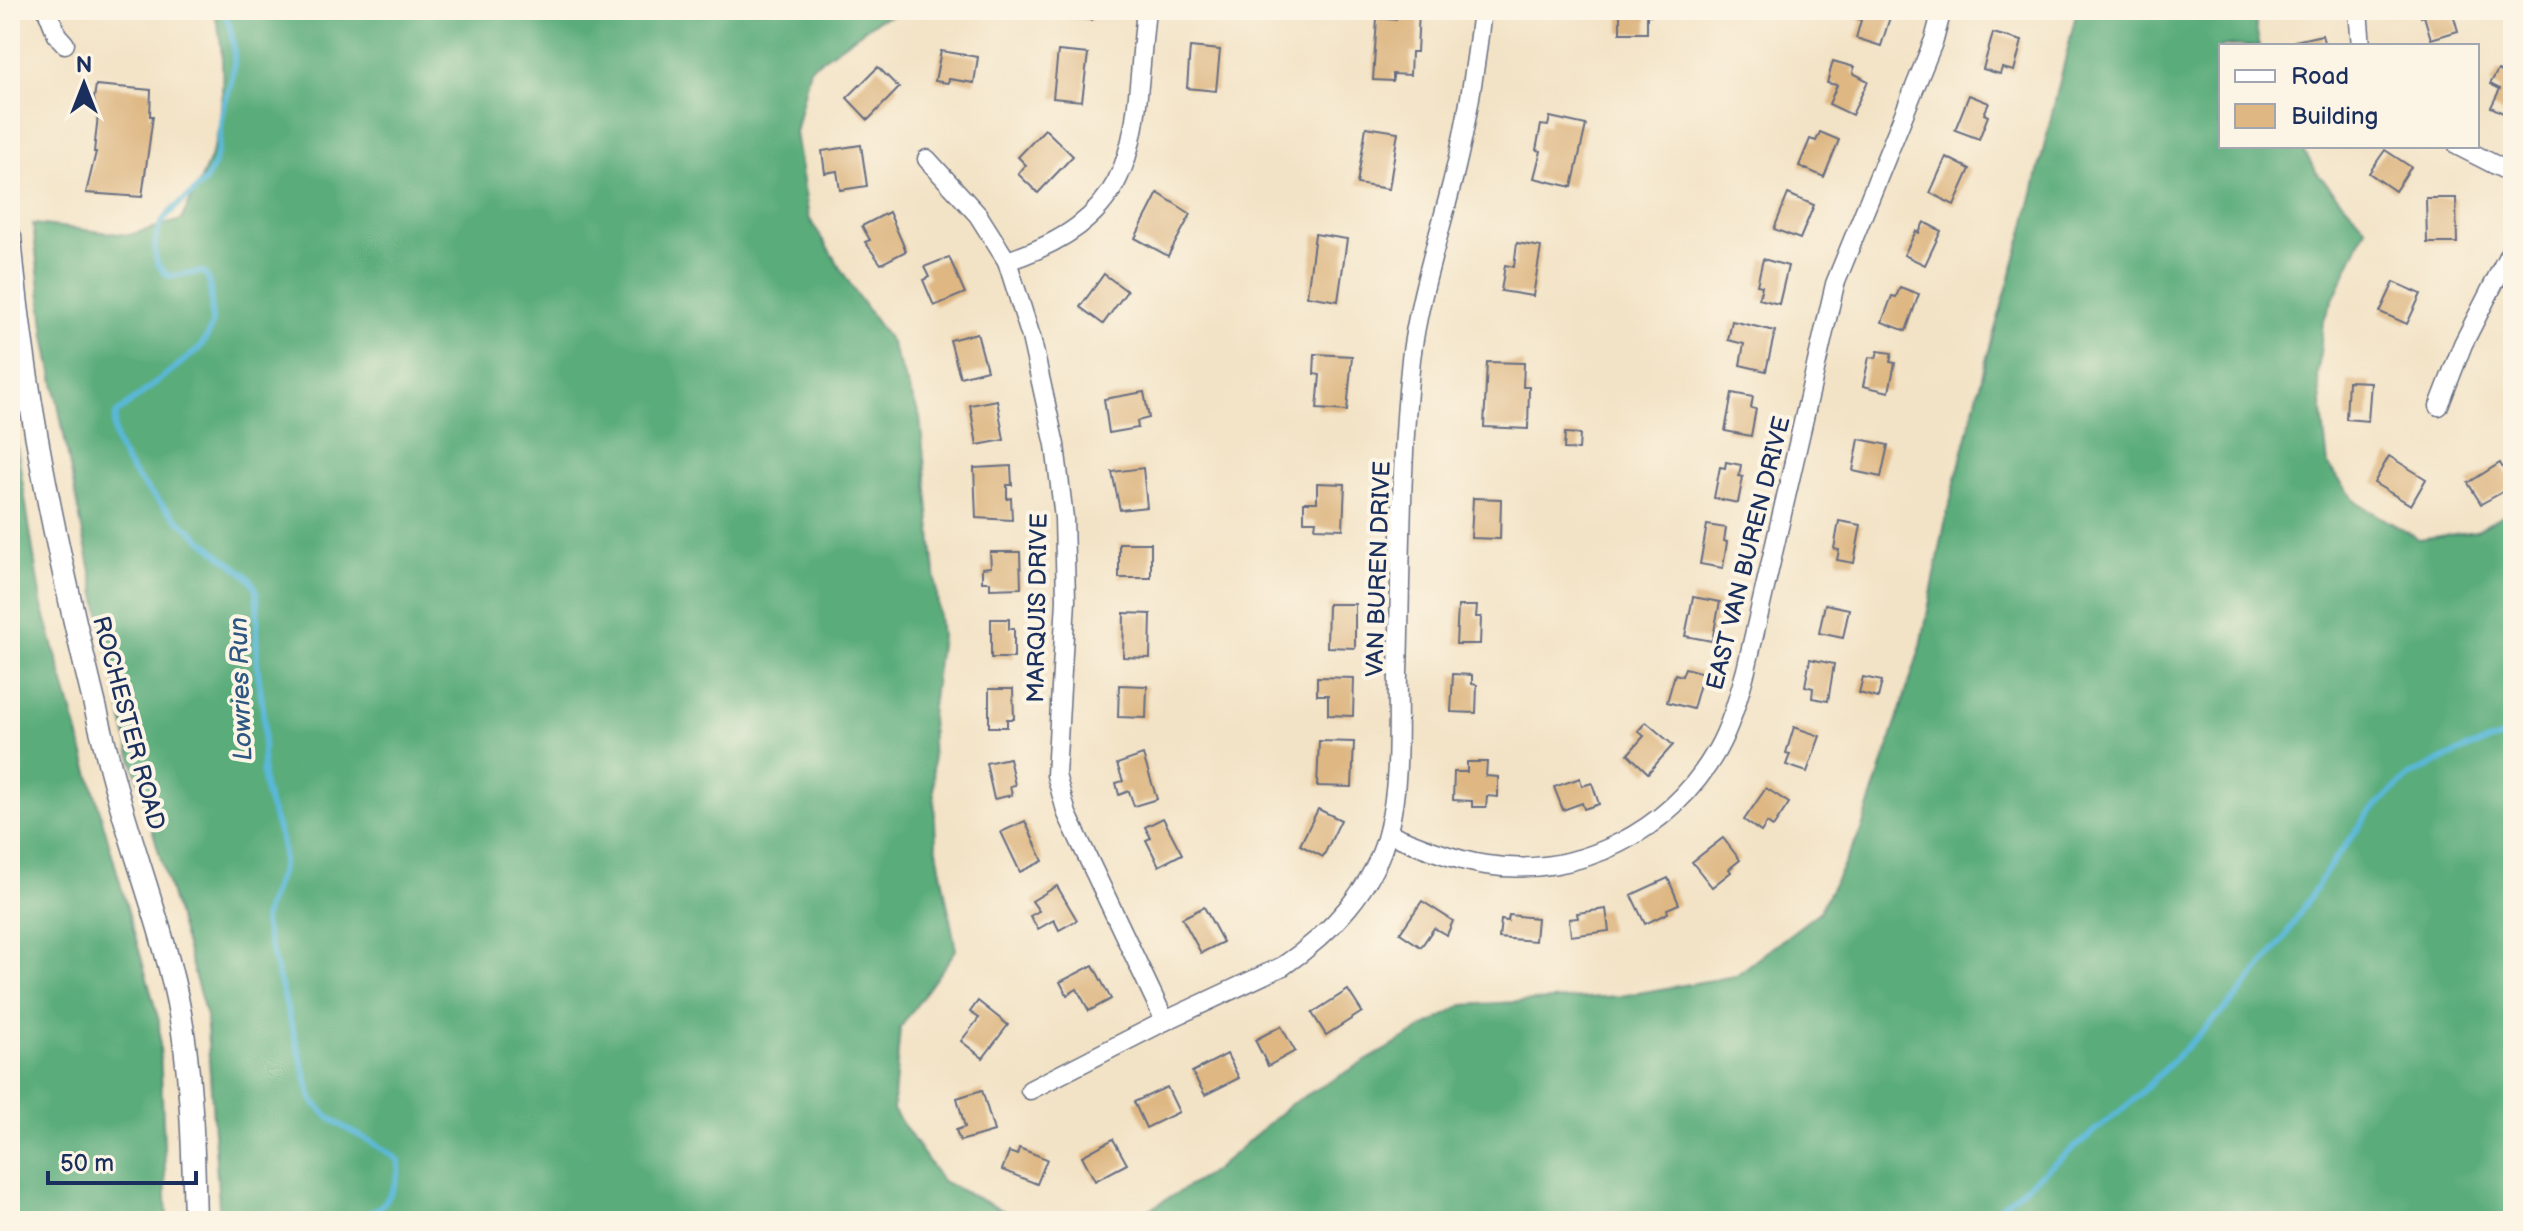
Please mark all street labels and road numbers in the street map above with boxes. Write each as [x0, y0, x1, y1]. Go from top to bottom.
street label: EAST VAN BUREN DRIVE [1700, 413, 1797, 693]
street label: VAN BUREN DRIVE [1360, 461, 1397, 678]
street label: MARQUIS DRIVE [1021, 513, 1054, 703]
street label: ROCHESTER ROAD [86, 613, 171, 833]

